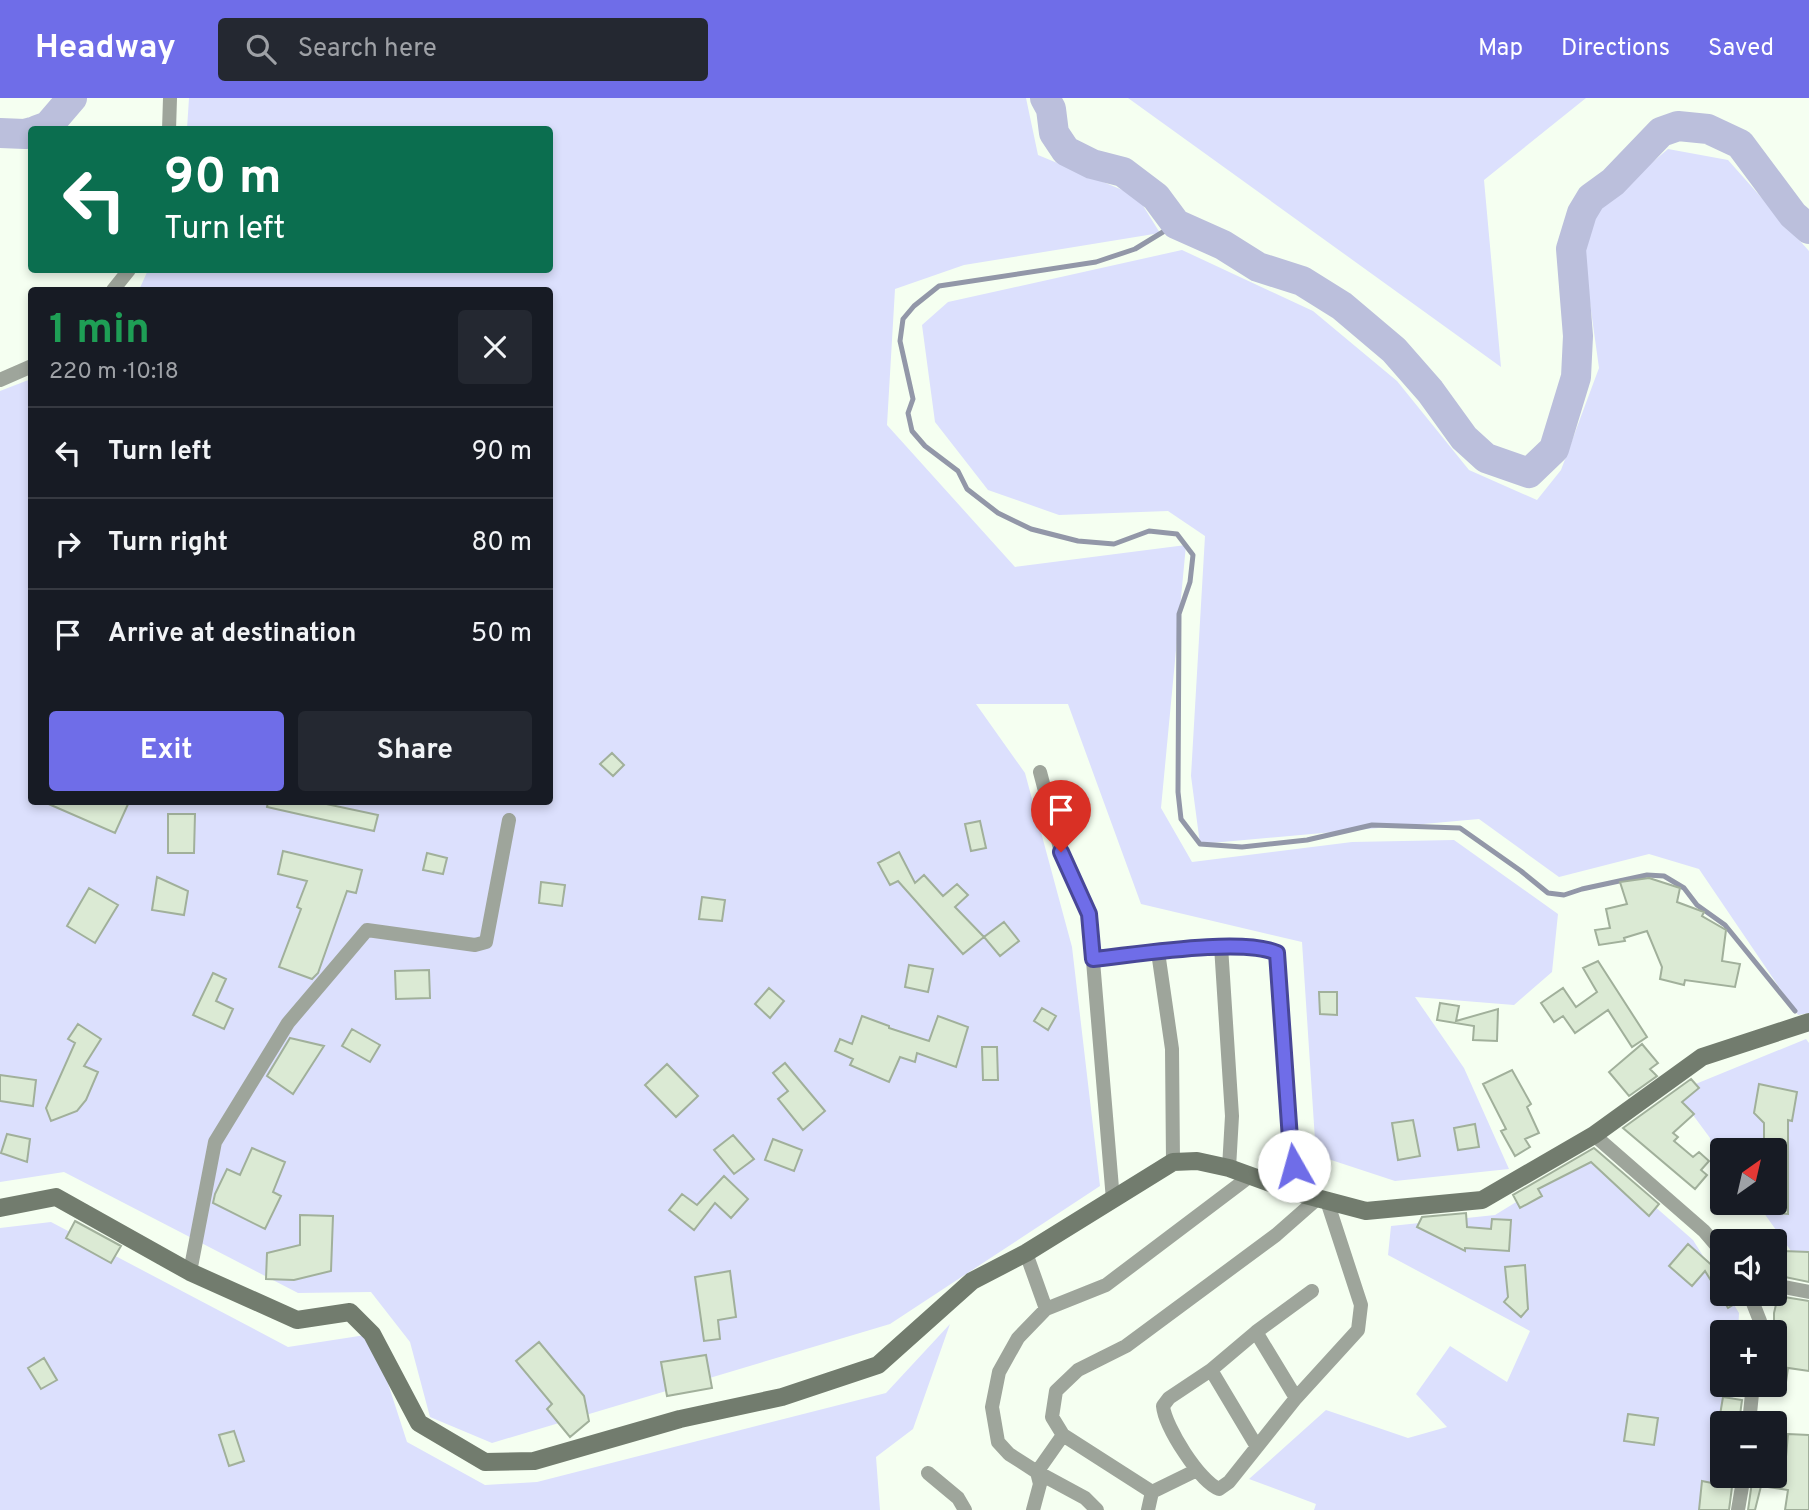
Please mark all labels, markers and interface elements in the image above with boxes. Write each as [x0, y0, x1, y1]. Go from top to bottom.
search box [218, 18, 708, 81]
text: Headway [35, 28, 176, 70]
icon: search [242, 30, 280, 68]
text: Search here [298, 33, 437, 66]
text: Map [1478, 34, 1523, 64]
text: Directions [1561, 34, 1670, 64]
text: Saved [1708, 34, 1774, 64]
text: 90 m [164, 149, 282, 211]
icon: left [49, 154, 140, 245]
text: Turn left [164, 210, 285, 250]
text: 1 min [49, 305, 150, 358]
button: close [458, 310, 532, 384]
text: 220 m · 10:18 [49, 358, 179, 387]
icon: left [49, 434, 87, 472]
text: Turn left [108, 436, 212, 469]
text: 90 m [472, 436, 532, 469]
icon: right [49, 525, 87, 563]
text: Turn right [108, 527, 228, 560]
text: 80 m [472, 527, 532, 560]
icon: arrive [49, 616, 87, 654]
text: Arrive at destination [108, 618, 356, 651]
text: 50 m [471, 618, 532, 651]
button: Exit [49, 711, 284, 791]
button: Share [298, 711, 532, 791]
pin [1031, 780, 1091, 852]
icon: arrive [1042, 791, 1080, 829]
position arrow [1257, 1129, 1331, 1203]
north arrow [1710, 1138, 1787, 1214]
map controls [1710, 1138, 1787, 1488]
button: sound [1710, 1229, 1787, 1306]
button: + [1710, 1320, 1787, 1397]
button: − [1710, 1411, 1787, 1488]

